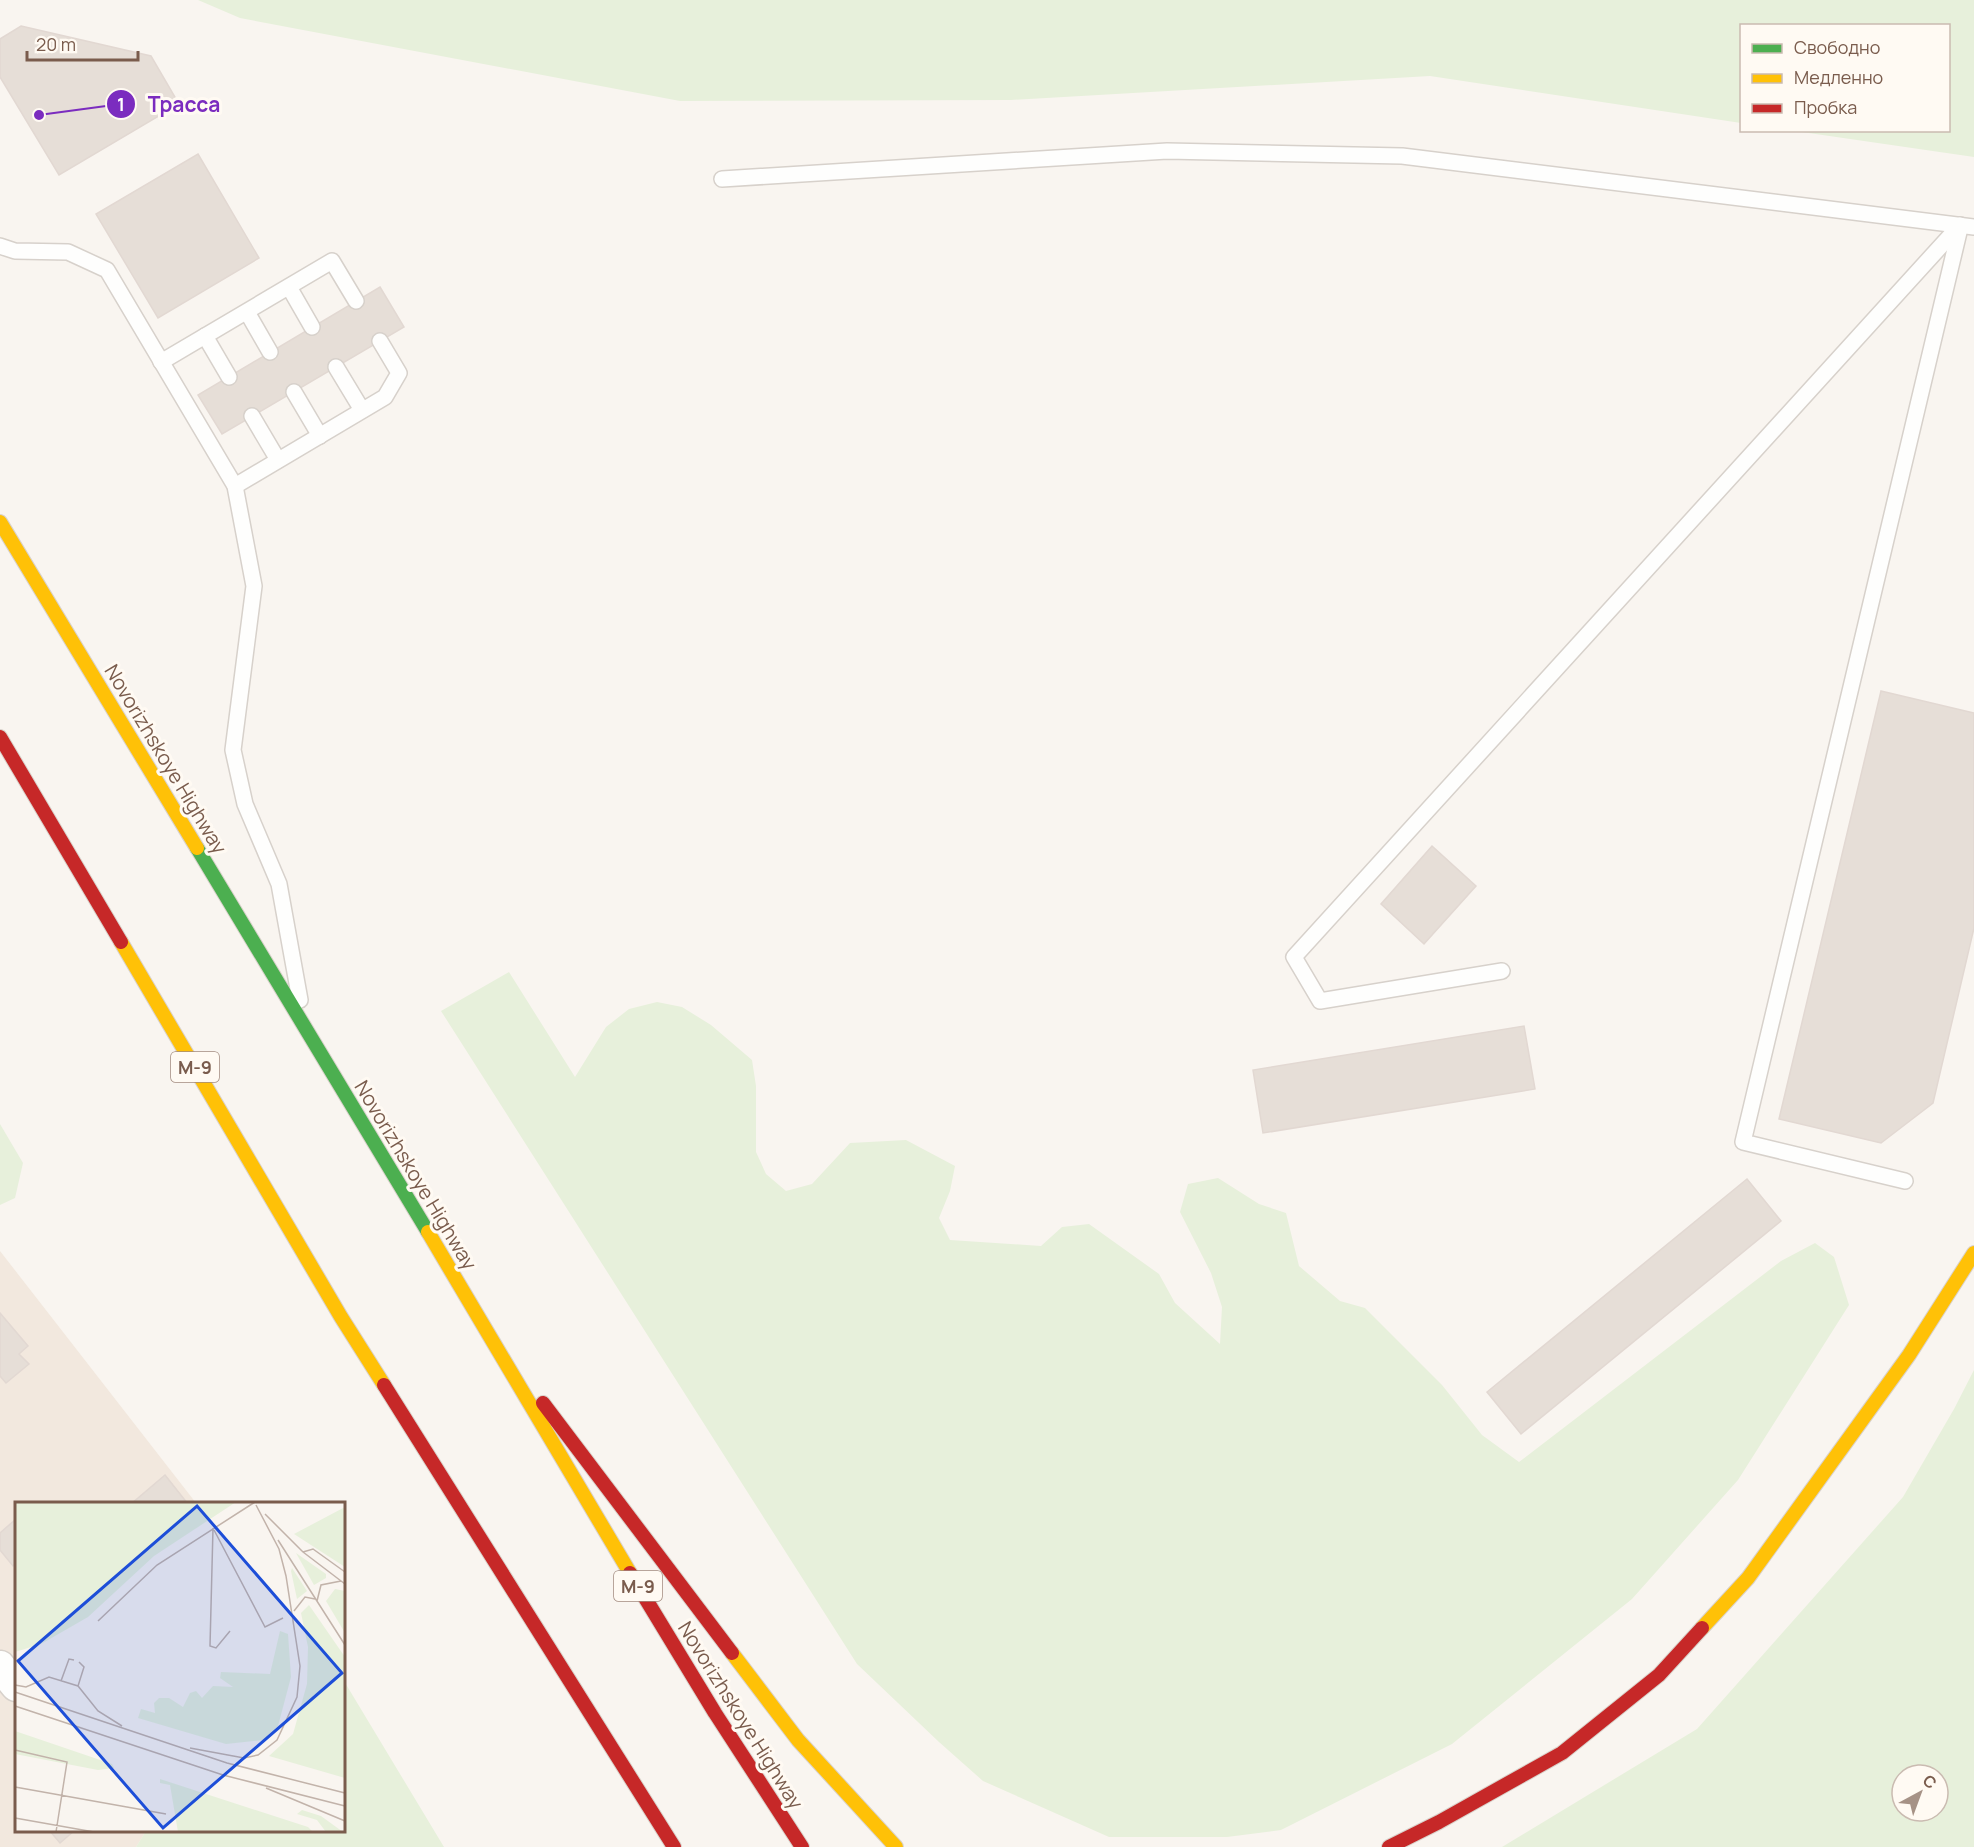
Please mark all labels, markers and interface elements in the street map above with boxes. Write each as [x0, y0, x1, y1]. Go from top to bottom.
scale bar [27, 24, 138, 62]
legend [1740, 24, 1950, 132]
text: 20 m [36, 32, 76, 56]
text: Свободно [1794, 35, 1880, 59]
text: Медленно [1794, 65, 1883, 89]
callout: Трасса [106, 85, 233, 124]
text: Трасса [148, 90, 220, 118]
text: 1 [117, 92, 125, 116]
text: Пробка [1794, 95, 1857, 119]
street label: Novorizhskoye Highway [99, 659, 234, 859]
road number: М-9 [171, 1052, 219, 1082]
street label: Novorizhskoye Highway [349, 1075, 484, 1275]
inset map [15, 1502, 345, 1832]
road number: М-9 [614, 1571, 662, 1601]
street label: Novorizhskoye Highway [672, 1616, 810, 1814]
north arrow [1890, 1763, 1950, 1823]
text: С [1918, 1769, 1942, 1794]

